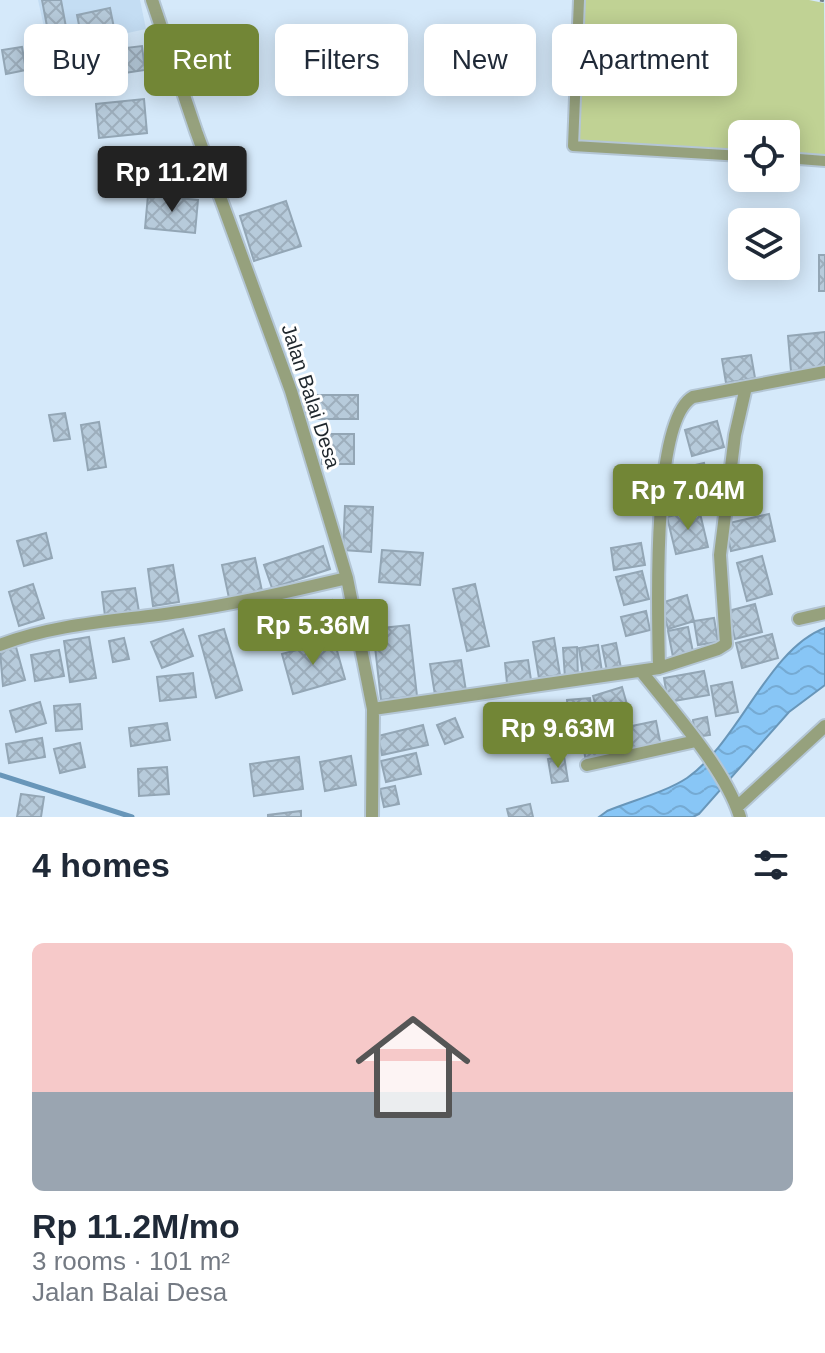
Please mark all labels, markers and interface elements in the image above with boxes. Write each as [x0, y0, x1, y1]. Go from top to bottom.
chip: Buy [24, 24, 128, 96]
chip: Rent [144, 24, 259, 96]
chip: Filters [275, 24, 408, 96]
chip: New [424, 24, 536, 96]
chip: Apartment [552, 24, 737, 96]
map controls [728, 120, 800, 280]
button: locate [728, 120, 800, 192]
pin: Rp 11.2M [89, 146, 255, 214]
text: Rp 11.2M [116, 157, 228, 187]
button: layers [728, 208, 800, 280]
street label: Jalan Balai Desa [277, 321, 345, 472]
pin: Rp 7.04M [605, 464, 771, 532]
text: Rp 7.04M [631, 475, 745, 505]
pin: Rp 5.36M [230, 599, 396, 667]
text: Rp 5.36M [256, 610, 370, 640]
pin: Rp 9.63M [475, 702, 641, 770]
text: Rp 9.63M [501, 713, 615, 743]
icon: filters [749, 843, 793, 887]
text: 4 homes [32, 846, 170, 884]
icon: home [341, 995, 485, 1139]
text: Rp 11.2M/mo [32, 1207, 240, 1245]
text: 3 rooms · 101 m² [32, 1246, 230, 1276]
text: Jalan Balai Desa [32, 1277, 227, 1307]

